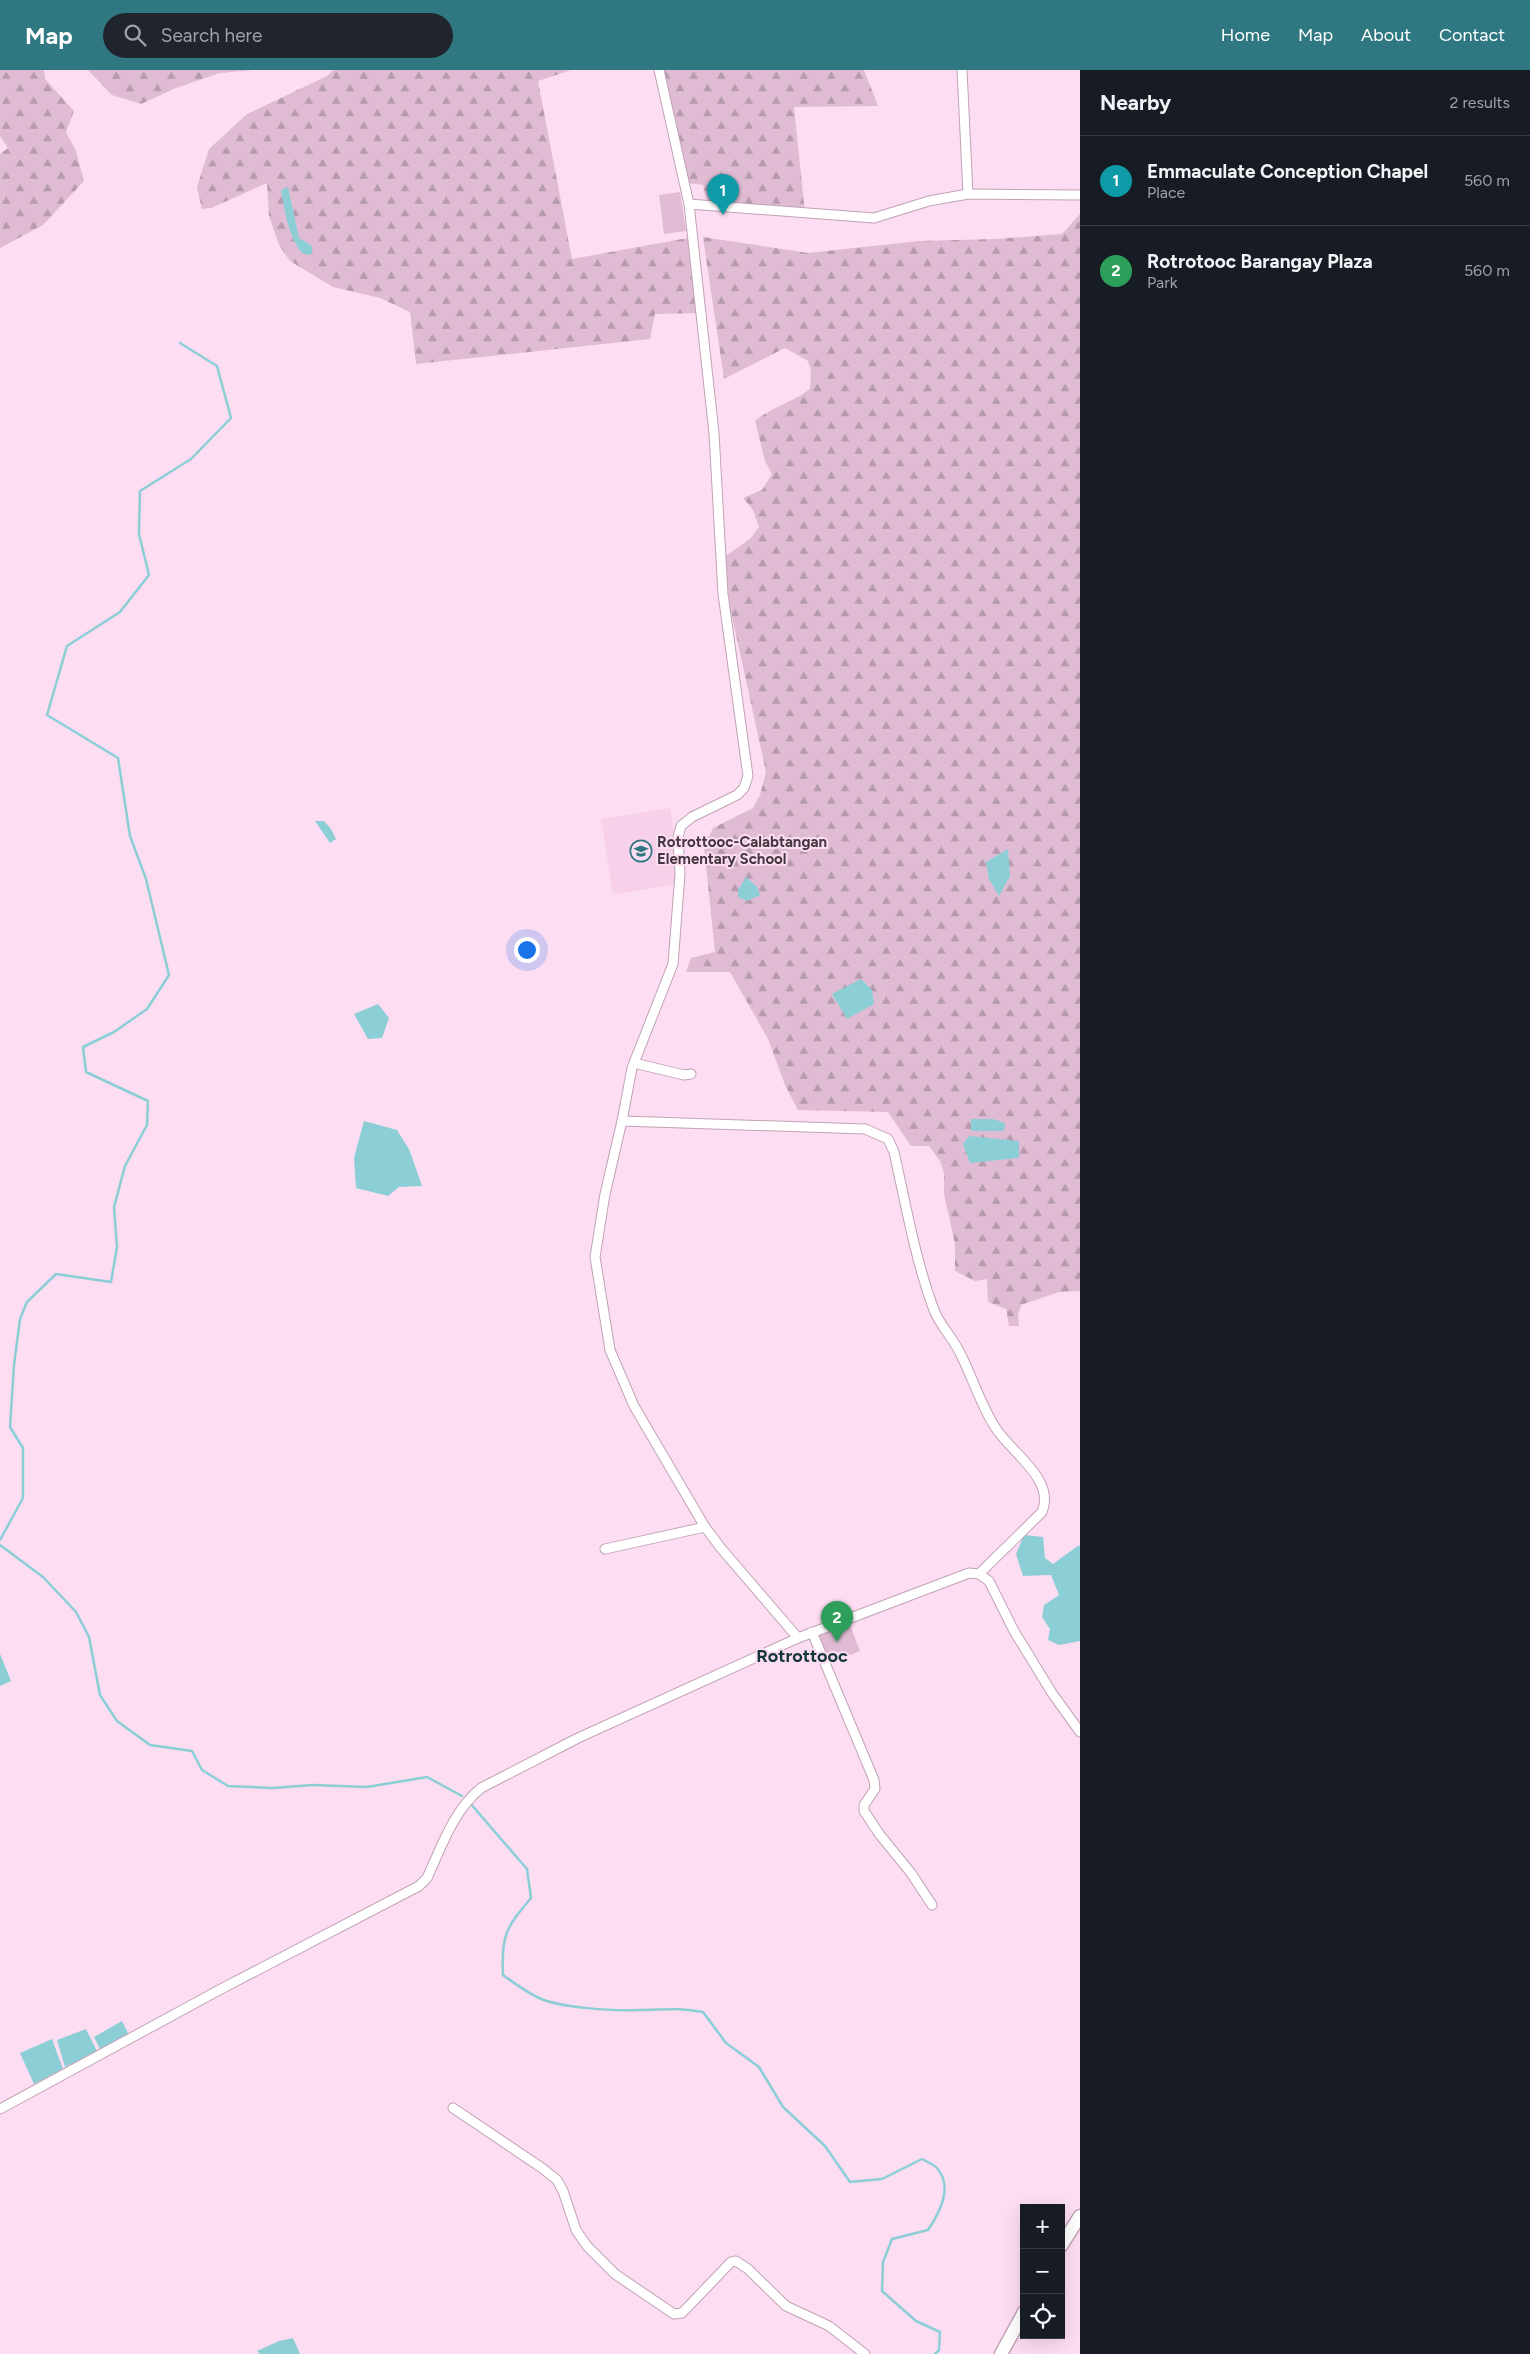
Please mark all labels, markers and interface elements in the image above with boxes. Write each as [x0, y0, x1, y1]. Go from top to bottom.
search box [103, 13, 453, 58]
text: Map [25, 21, 73, 50]
icon: search [121, 21, 149, 49]
text: Search here [161, 24, 262, 47]
text: Home [1221, 24, 1270, 46]
text: Map [1298, 24, 1333, 46]
text: About [1361, 24, 1411, 46]
text: Contact [1439, 24, 1505, 46]
text: Nearby [1100, 90, 1171, 115]
text: 2 results [1450, 93, 1510, 112]
text: Emmaculate Conception Chapel [1147, 160, 1428, 183]
text: 1 [1113, 171, 1119, 190]
text: 560 m [1464, 171, 1510, 190]
pin: 1 [707, 174, 739, 215]
text: Place [1147, 183, 1185, 202]
text: Rotrotooc Barangay Plaza [1147, 250, 1373, 273]
text: 2 [1111, 261, 1121, 280]
text: 560 m [1464, 261, 1510, 280]
text: Park [1147, 273, 1177, 292]
place label: Rotrottooc-Calabtangan Elementary School [657, 833, 827, 868]
school or university icon: Rotrottooc-Calabtangan Elementary School [629, 839, 653, 863]
your location [514, 937, 540, 963]
pin: 2 [821, 1601, 853, 1642]
district label: Rotrottooc [756, 1645, 848, 1667]
map controls [1020, 2204, 1065, 2339]
button: + [1020, 2204, 1065, 2249]
button: − [1020, 2249, 1065, 2294]
button: locate [1020, 2294, 1065, 2339]

